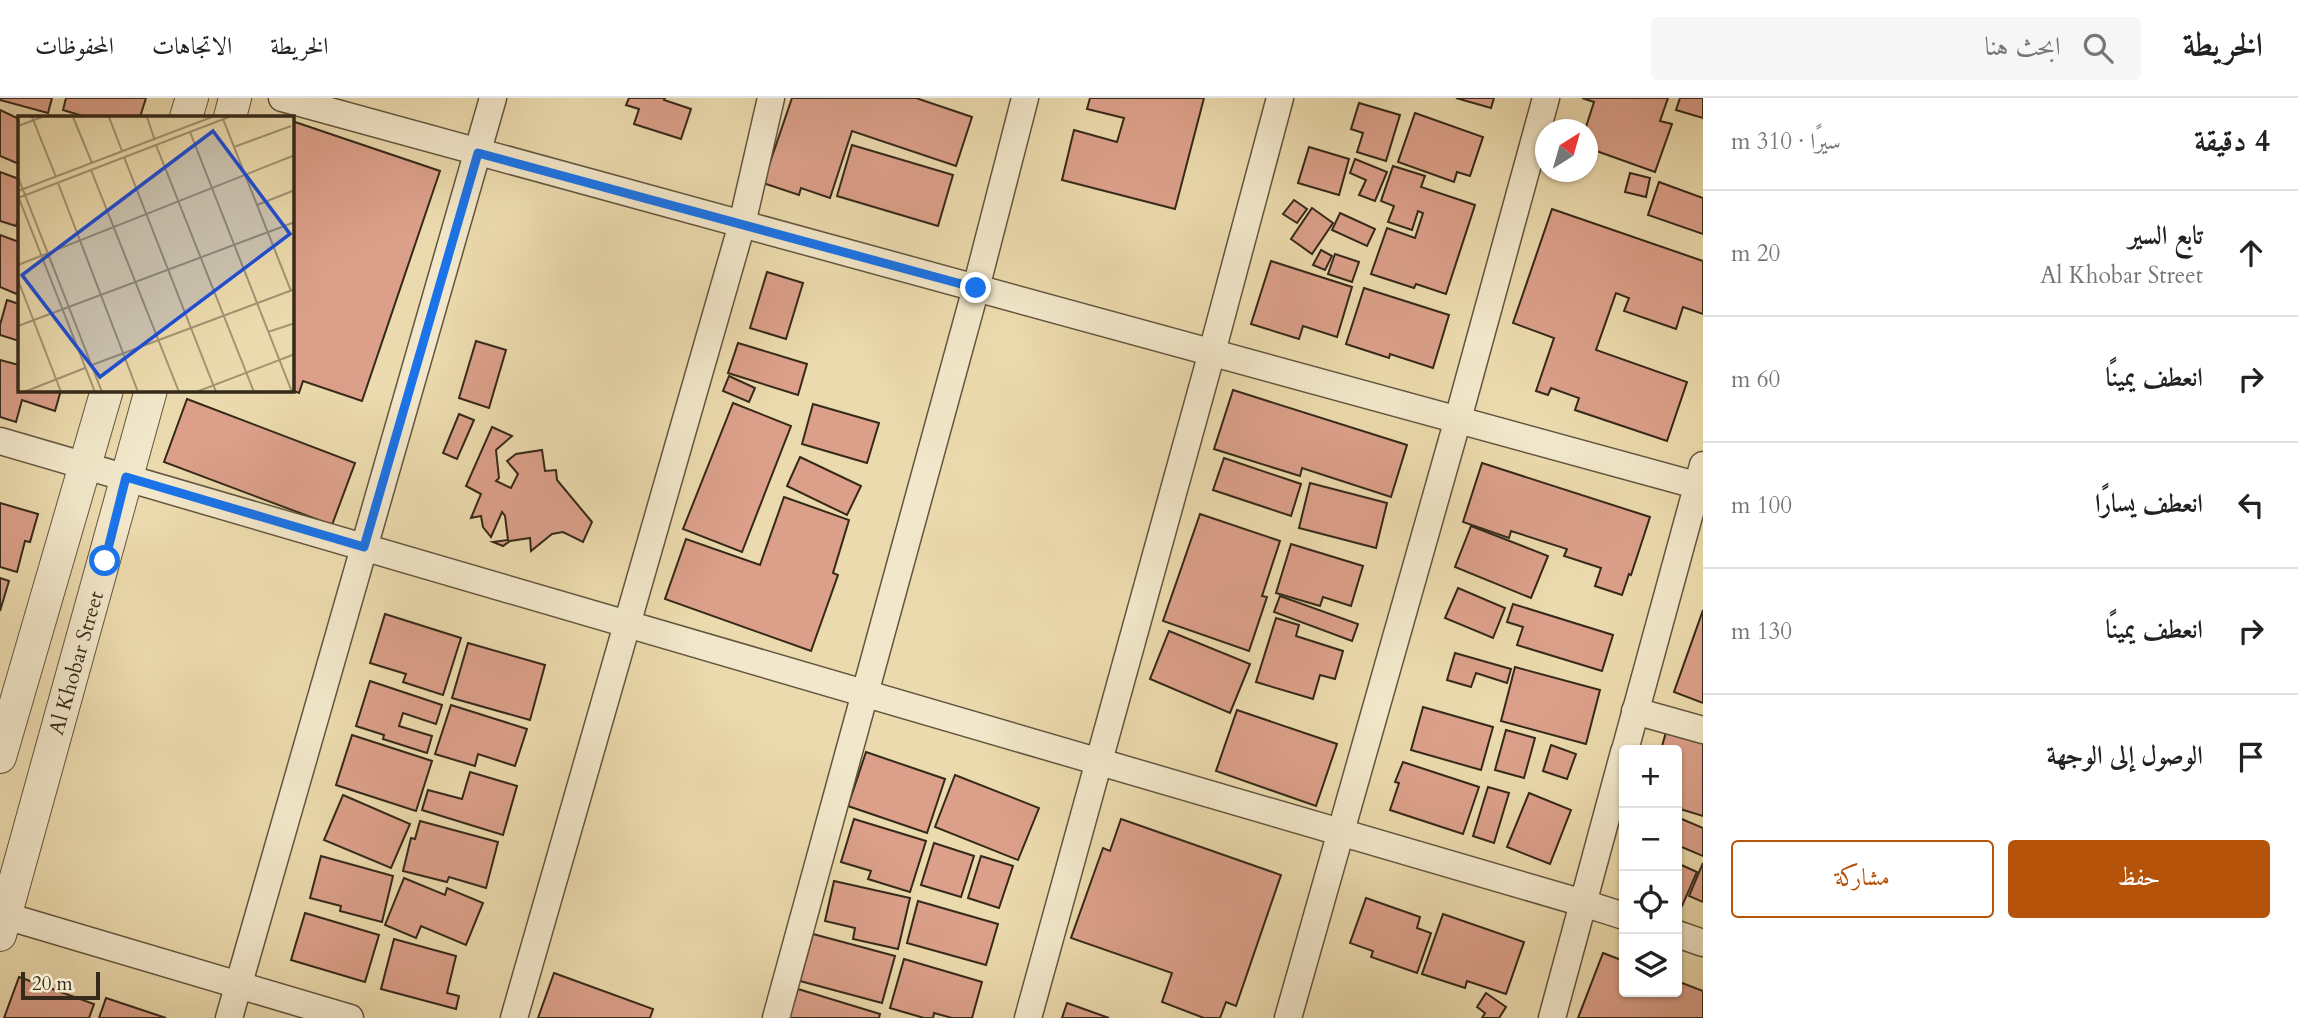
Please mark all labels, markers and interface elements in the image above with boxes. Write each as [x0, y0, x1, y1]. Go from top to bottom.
search box [1651, 17, 2141, 80]
text: الخريطة [2183, 23, 2263, 68]
text: ابحث هنا [1984, 29, 2061, 64]
icon: search [2079, 29, 2117, 67]
text: المحفوظات [35, 30, 114, 63]
text: الاتجاهات [152, 30, 232, 63]
text: الخريطة [270, 30, 329, 63]
inset map [18, 116, 294, 392]
north arrow [1535, 119, 1598, 182]
text: 4 دقيقة [2194, 121, 2270, 162]
text: سيرًا · 310 m [1731, 126, 1841, 157]
text: تابع السير [2128, 218, 2203, 253]
icon: ahead [2232, 234, 2270, 272]
text: 20 m [1731, 238, 1780, 269]
text: Al Khobar Street [2040, 260, 2203, 291]
route end [960, 272, 991, 303]
text: انعطف يمينًا [2105, 360, 2203, 395]
icon: right [2232, 360, 2270, 398]
text: 60 m [1731, 364, 1780, 395]
text: انعطف يسارًا [2095, 486, 2203, 521]
icon: left [2232, 486, 2270, 524]
text: 100 m [1731, 490, 1792, 521]
route start [89, 545, 120, 576]
street label: Al Khobar Street [42, 587, 111, 739]
text: انعطف يمينًا [2105, 612, 2203, 647]
icon: right [2232, 612, 2270, 650]
text: 130 m [1731, 616, 1792, 647]
text: الوصول إلى الوجهة [2047, 738, 2203, 773]
icon: arrive [2232, 738, 2270, 776]
map controls [1619, 745, 1682, 997]
button: + [1619, 745, 1682, 808]
button: − [1619, 808, 1682, 871]
button: مشاركة [1731, 840, 1994, 918]
button: حفظ [2008, 840, 2270, 918]
button: locate [1619, 871, 1682, 934]
button: layers [1619, 934, 1682, 997]
scale bar [21, 969, 100, 1001]
text: 20 m [32, 971, 73, 997]

